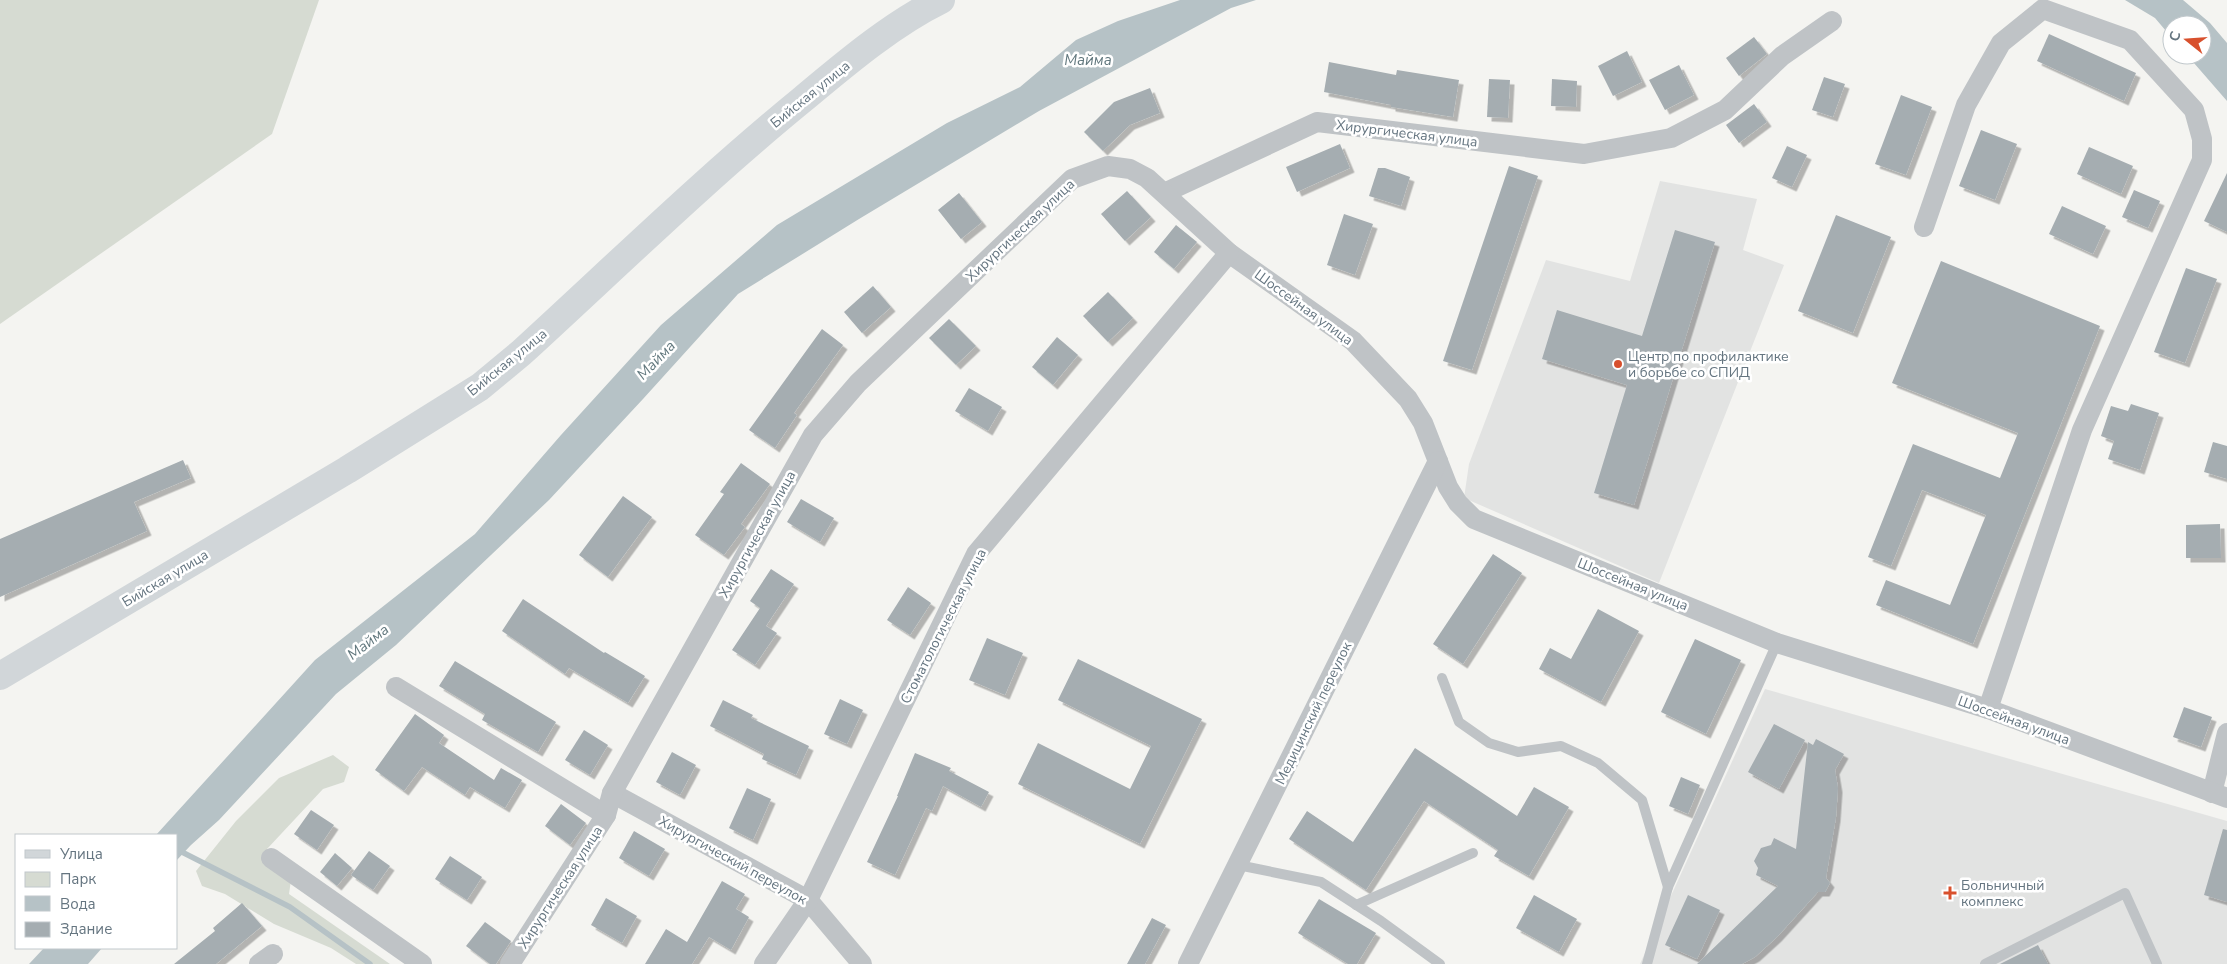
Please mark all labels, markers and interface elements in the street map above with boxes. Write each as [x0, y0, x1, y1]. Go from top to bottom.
north arrow [2162, 15, 2212, 65]
text: С [2165, 29, 2186, 44]
water label: Майма [1064, 50, 1112, 70]
street label: Бийская улица [767, 56, 854, 132]
street label: Хирургическая улица [1335, 115, 1479, 152]
street label: Хирургическая улица [962, 175, 1079, 286]
street label: Шоссейная улица [1251, 265, 1357, 350]
street label: Бийская улица [464, 324, 551, 400]
water label: Майма [632, 336, 680, 384]
place label: Центр по профилактике и борьбе со СПИД [1628, 347, 1789, 382]
marker: Центр по профилактике и борьбе со СПИД [1612, 358, 1624, 370]
street label: Хирургическая улица [715, 467, 800, 601]
street label: Бийская улица [119, 545, 212, 612]
street label: Стоматологическая улица [896, 545, 991, 707]
street label: Шоссейная улица [1575, 554, 1691, 615]
water label: Майма [343, 619, 393, 665]
street label: Медицинский переулок [1271, 638, 1357, 788]
street label: Шоссейная улица [1955, 691, 2072, 750]
street label: Хирургический переулок [655, 812, 811, 909]
street label: Хирургическая улица [514, 822, 607, 952]
legend [15, 834, 178, 949]
text: Улица [59, 844, 103, 864]
text: Парк [60, 869, 96, 889]
place label: Больничный комплекс [1961, 876, 2044, 911]
marker: Больничный комплекс [1943, 886, 1957, 900]
text: Вода [60, 894, 96, 914]
text: Здание [60, 919, 112, 939]

